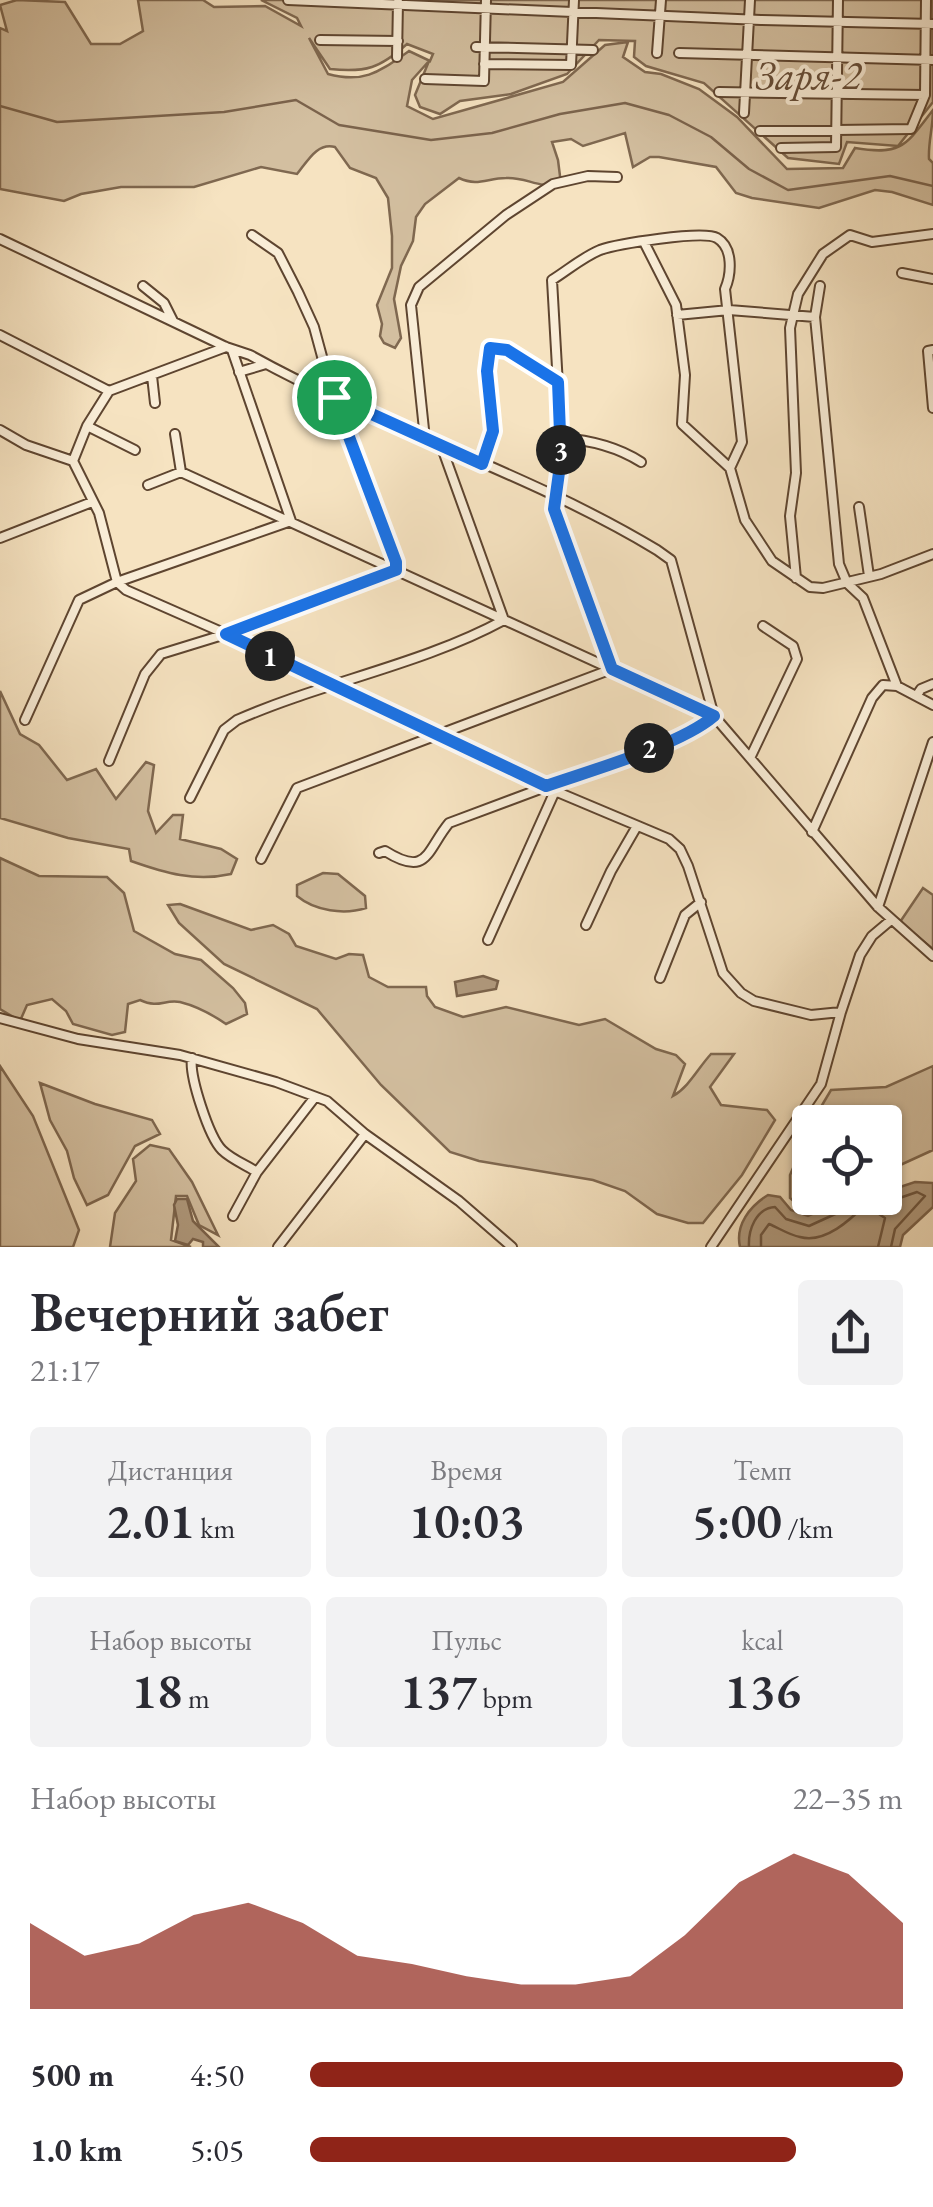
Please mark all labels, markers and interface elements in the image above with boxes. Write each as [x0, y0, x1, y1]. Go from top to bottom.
park label: Заря-2 [755, 49, 863, 101]
pin [292, 355, 377, 440]
icon: arrive [307, 370, 362, 425]
pin: 3 [536, 425, 586, 475]
text: 3 [554, 432, 568, 468]
pin: 1 [245, 631, 295, 681]
text: 1 [263, 638, 277, 674]
pin: 2 [624, 723, 674, 773]
text: 2 [642, 730, 656, 766]
map controls [792, 1105, 902, 1215]
button: locate [792, 1105, 902, 1215]
text: Вечерний забег [30, 1276, 389, 1347]
button: share [798, 1280, 903, 1385]
text: 21:17 [30, 1349, 99, 1391]
text: Дистанция [108, 1452, 233, 1488]
text: Время [431, 1452, 502, 1488]
text: Темп [733, 1452, 792, 1488]
text: 2.01 [106, 1488, 195, 1553]
text: 10:03 [408, 1488, 525, 1553]
text: 5:00 [691, 1488, 782, 1553]
text: km [195, 1510, 235, 1546]
text: /km [782, 1510, 834, 1546]
text: Набор высоты [89, 1622, 252, 1658]
text: Пульс [431, 1622, 502, 1658]
text: kcal [741, 1622, 784, 1658]
text: 18 [131, 1658, 182, 1723]
text: 137 [400, 1658, 477, 1723]
text: 136 [724, 1658, 801, 1723]
text: m [182, 1680, 210, 1716]
text: bpm [477, 1680, 533, 1716]
text: Набор высоты [30, 1777, 216, 1819]
text: 22–35 m [793, 1777, 903, 1819]
text: 500 m [30, 2054, 114, 2096]
text: 4:50 [190, 2054, 244, 2096]
text: 1.0 km [30, 2129, 123, 2171]
text: 5:05 [190, 2129, 244, 2171]

